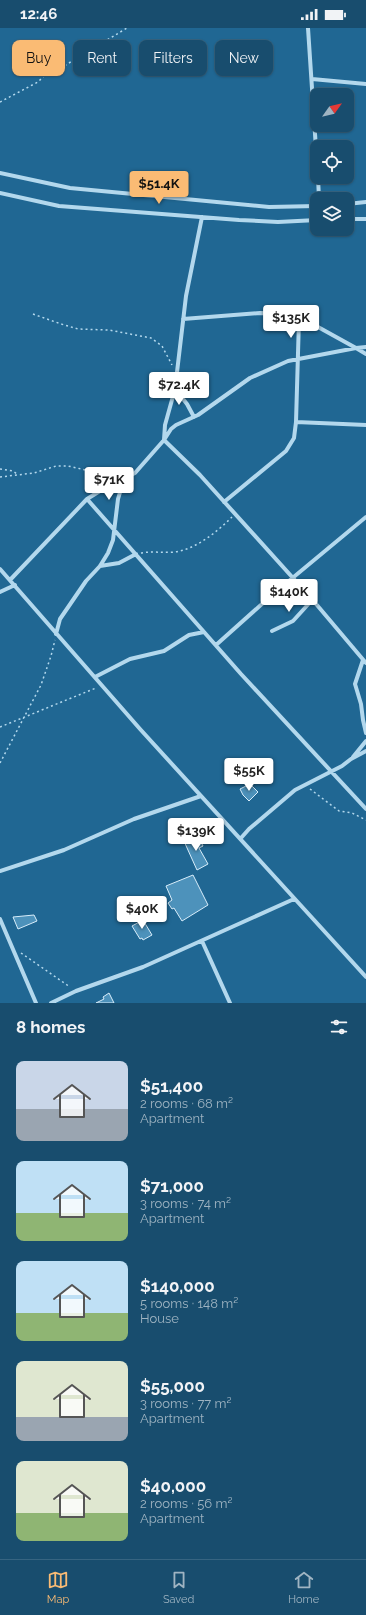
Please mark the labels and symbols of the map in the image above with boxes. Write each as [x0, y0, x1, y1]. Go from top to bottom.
north arrow [310, 88, 354, 132]
pin: $51.4K [126, 171, 192, 205]
pin: $135K [263, 305, 319, 339]
pin: $72.4K [146, 372, 212, 406]
pin: $71K [85, 467, 133, 501]
pin: $140K [261, 579, 317, 613]
pin: $55K [225, 758, 273, 792]
pin: $139K [168, 818, 224, 852]
pin: $40K [118, 896, 166, 930]

